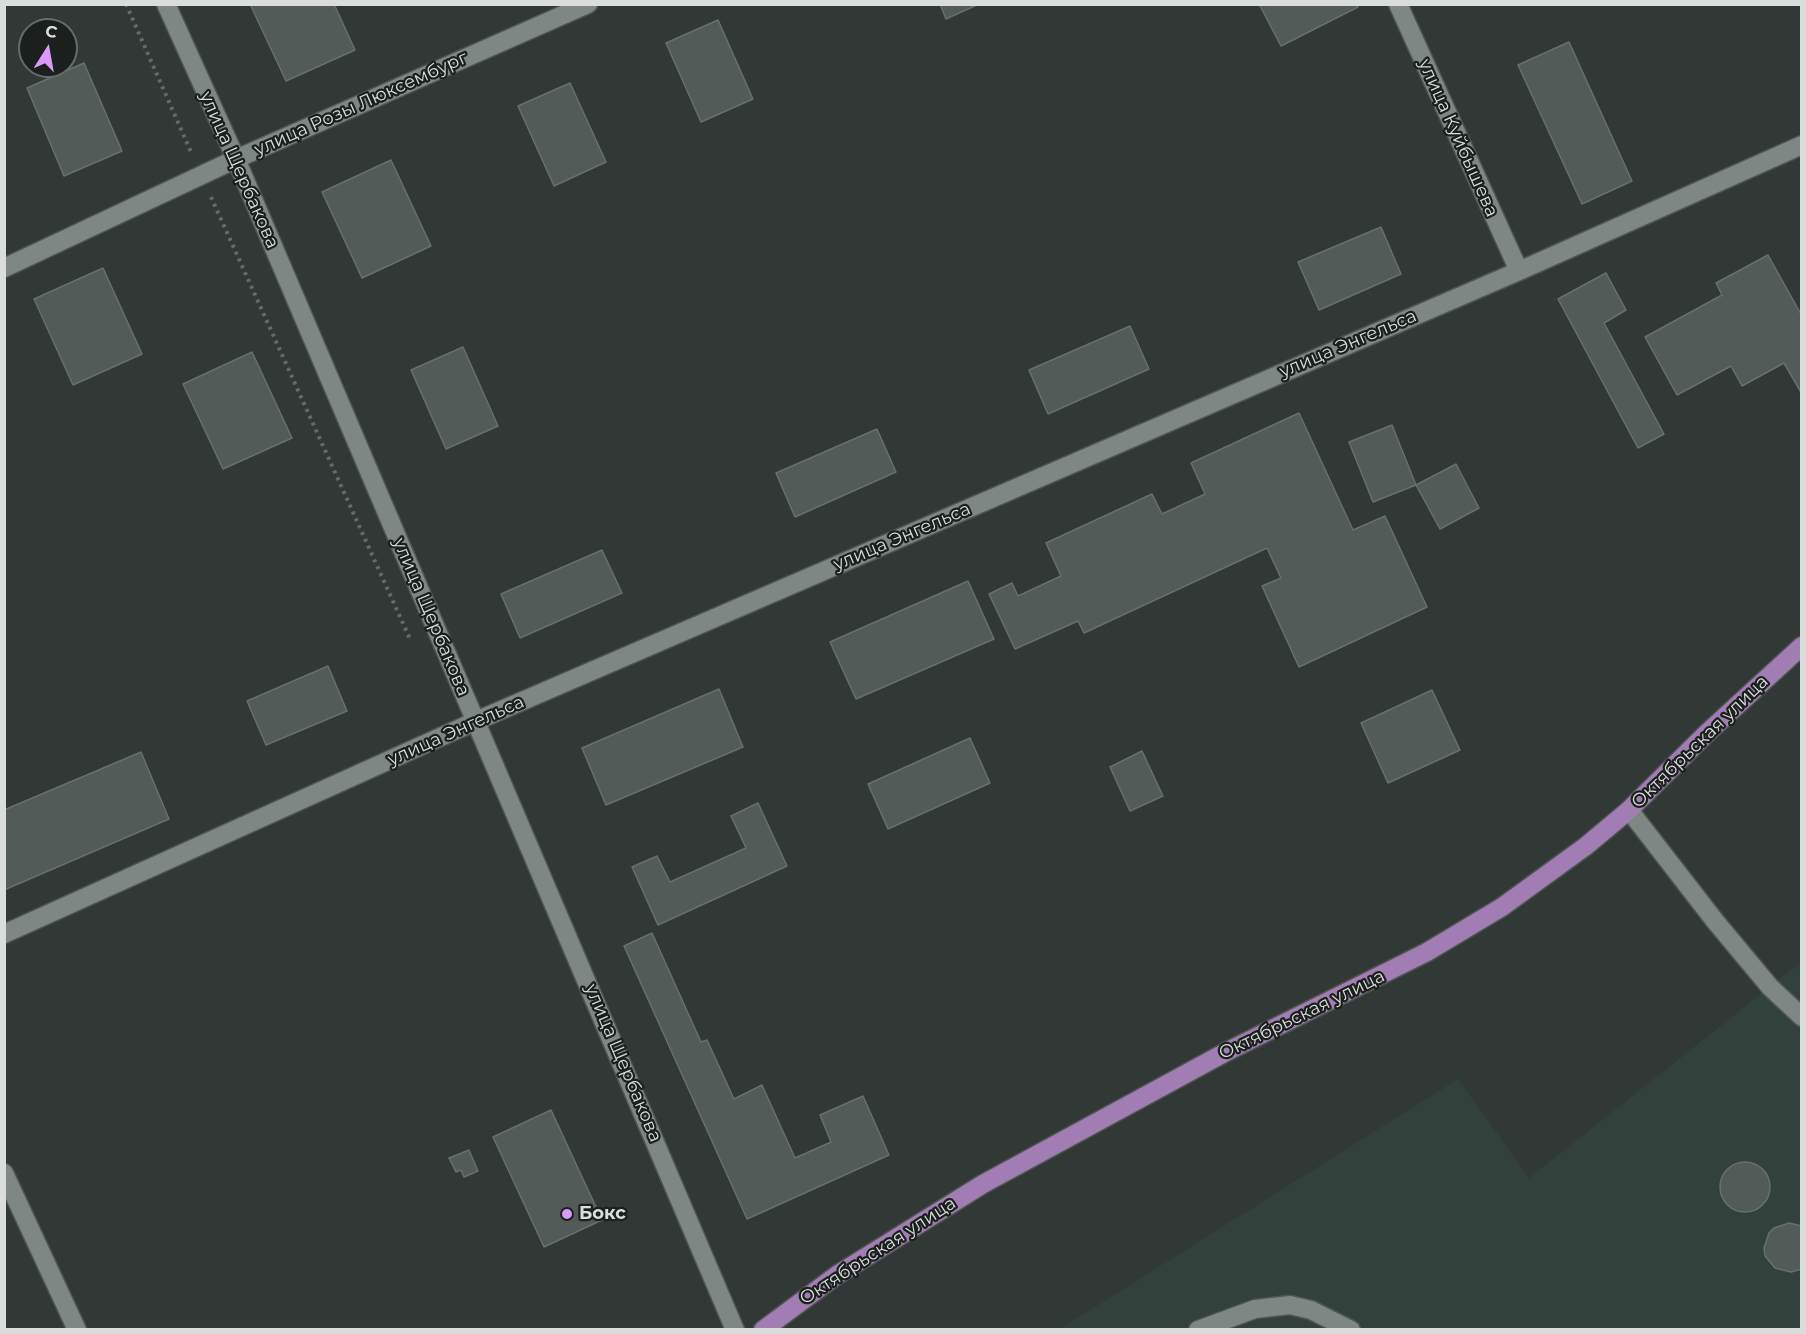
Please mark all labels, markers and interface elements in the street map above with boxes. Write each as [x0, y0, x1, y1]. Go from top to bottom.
north arrow [18, 18, 78, 78]
text: С [44, 21, 59, 42]
street label: улица Розы Люксембург [251, 47, 471, 161]
street label: улица Куйбышева [1413, 56, 1503, 220]
street label: улица Щербакова [195, 88, 283, 252]
street label: улица Энгельса [1276, 305, 1420, 383]
street label: улица Энгельса [830, 498, 974, 576]
street label: улица Щербакова [388, 535, 474, 699]
street label: Октябрьская улица [1627, 671, 1773, 813]
street label: улица Энгельса [384, 691, 528, 771]
street label: Октябрьская улица [1216, 965, 1388, 1065]
street label: улица Щербакова [580, 981, 666, 1145]
street label: Октябрьская улица [796, 1192, 960, 1310]
place label: Бокс [579, 1203, 626, 1225]
marker: Бокс [560, 1207, 574, 1221]

